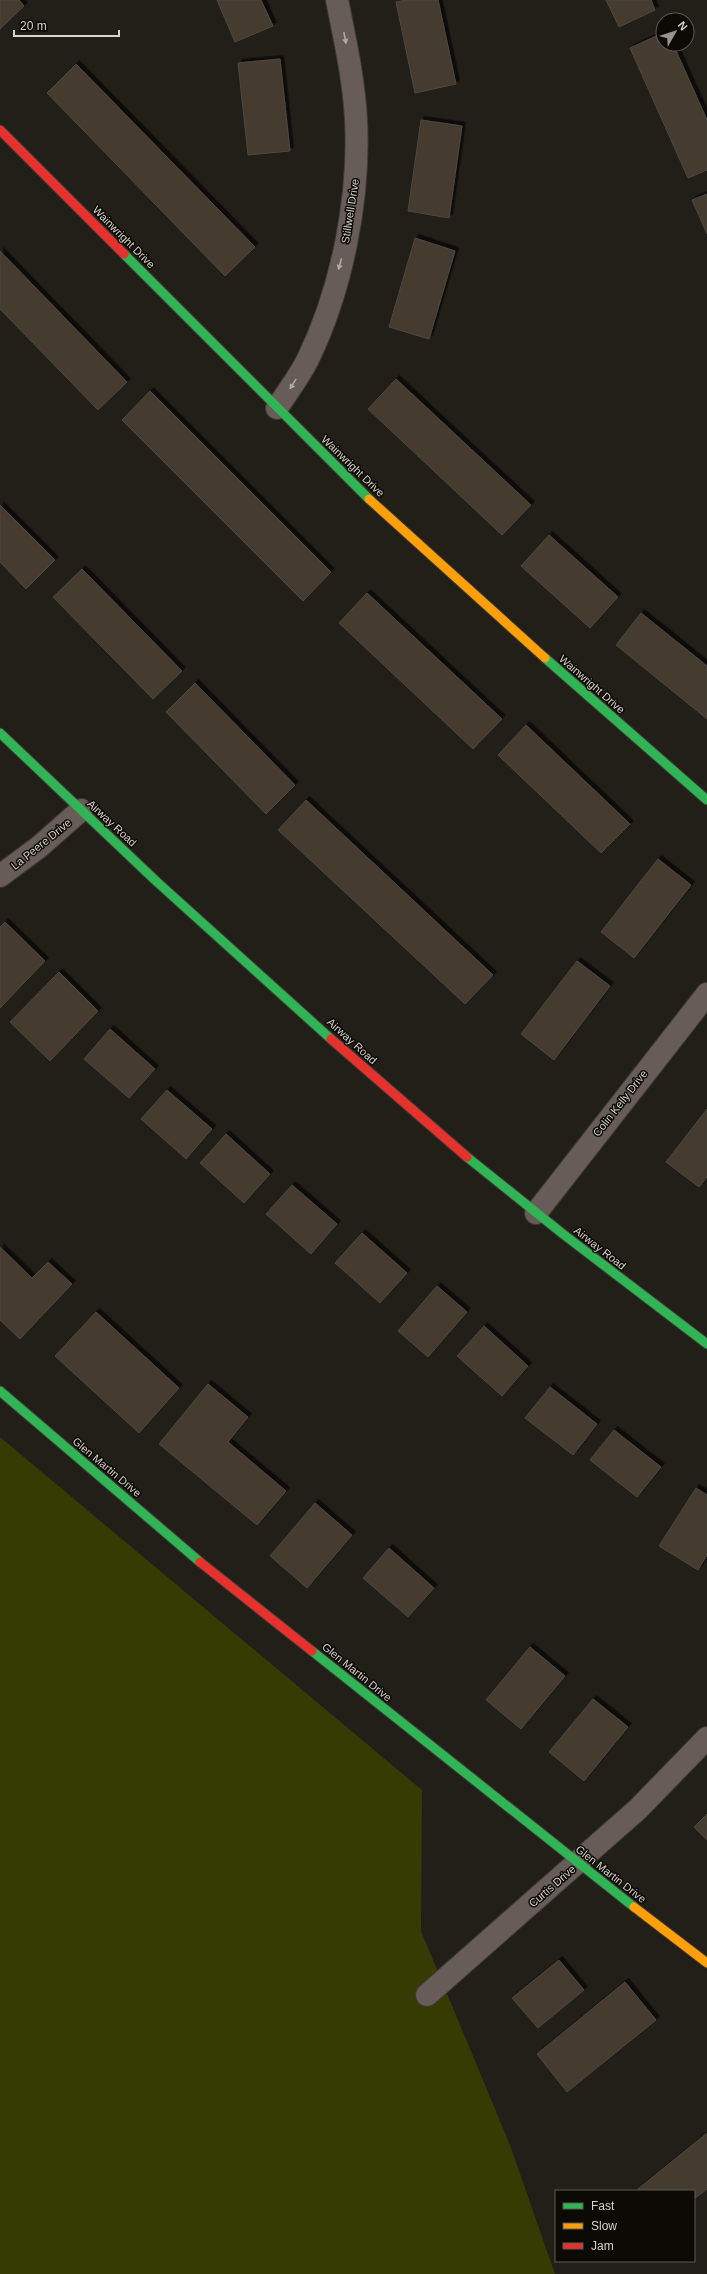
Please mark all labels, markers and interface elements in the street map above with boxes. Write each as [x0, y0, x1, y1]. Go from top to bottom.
scale bar [14, 12, 119, 38]
north arrow [655, 12, 695, 52]
text: 20 m [20, 19, 47, 33]
text: N [676, 19, 690, 33]
one-way arrow [342, 32, 348, 44]
street label: Stillwell Drive [339, 178, 361, 244]
street label: Wainwright Drive [91, 204, 157, 270]
one-way arrow [337, 258, 343, 270]
one-way arrow [289, 378, 296, 390]
street label: Wainwright Drive [319, 433, 387, 499]
street label: Wainwright Drive [557, 652, 627, 716]
street label: Airway Road [85, 797, 139, 849]
street label: La Peere Drive [9, 816, 73, 872]
street label: Airway Road [325, 1016, 379, 1066]
street label: Colin Kelly Drive [590, 1068, 650, 1138]
street label: Airway Road [572, 1224, 628, 1272]
street label: Glen Martin Drive [70, 1435, 144, 1499]
street label: Glen Martin Drive [320, 1640, 394, 1704]
street label: Glen Martin Drive [574, 1843, 648, 1905]
street label: Curtis Drive [526, 1863, 578, 1909]
legend [555, 2190, 695, 2262]
text: Fast [591, 2199, 615, 2213]
text: Slow [591, 2219, 617, 2233]
text: Jam [591, 2239, 614, 2253]

